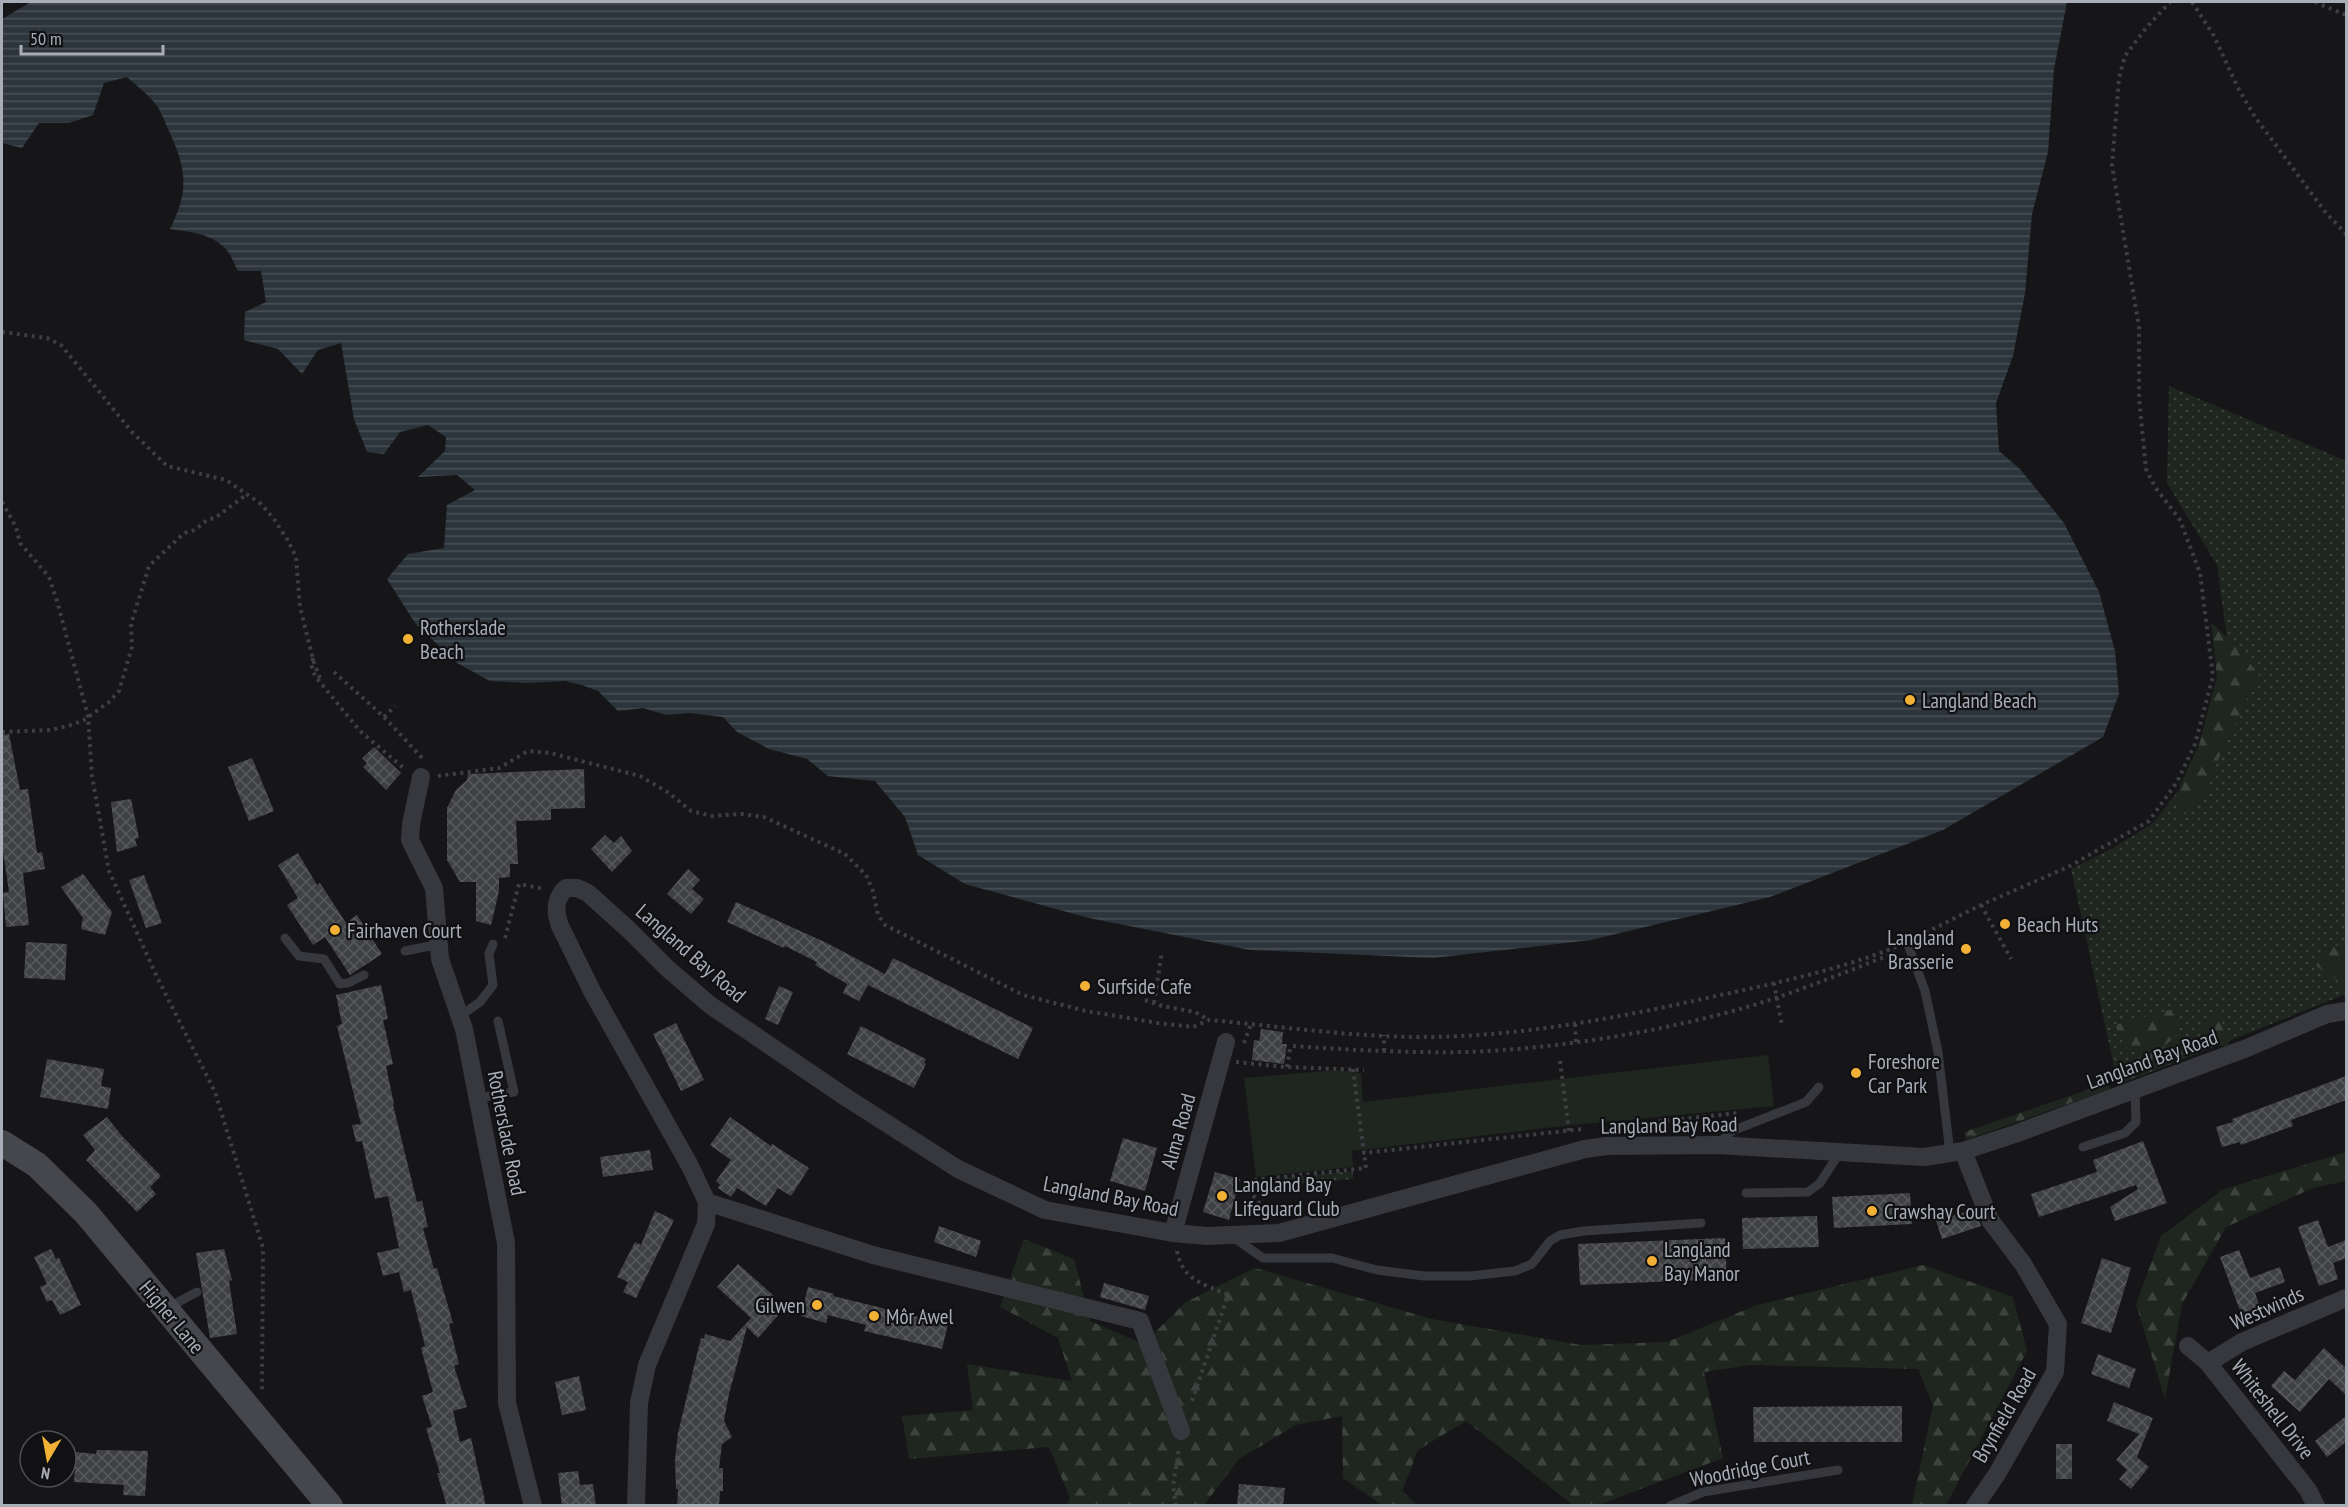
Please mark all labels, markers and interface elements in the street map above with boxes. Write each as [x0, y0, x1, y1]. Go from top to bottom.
scale bar [21, 18, 164, 56]
text: 50 m [30, 27, 62, 50]
place label: Rotherslade Beach [420, 614, 506, 665]
marker: Rotherslade Beach [401, 632, 415, 646]
place label: Langland Beach [1922, 687, 2037, 714]
marker: Langland Beach [1903, 693, 1917, 707]
street label: Langland Bay Road [630, 898, 752, 1008]
place label: Beach Huts [2017, 911, 2098, 938]
place label: Fairhaven Court [347, 917, 462, 944]
marker: Beach Huts [1998, 917, 2012, 931]
marker: Fairhaven Court [328, 923, 342, 937]
place label: Langland Brasserie [1887, 924, 1954, 975]
marker: Langland Brasserie [1959, 942, 1973, 956]
place label: Surfside Cafe [1097, 973, 1192, 1000]
marker: Surfside Cafe [1078, 979, 1092, 993]
street label: Langland Bay Road [2083, 1023, 2221, 1095]
place label: Foreshore Car Park [1868, 1048, 1940, 1099]
marker: Foreshore Car Park [1849, 1066, 1863, 1080]
street label: Rotherslade Road [482, 1068, 532, 1198]
street label: Alma Road [1154, 1090, 1202, 1172]
street label: Langland Bay Road [1600, 1110, 1738, 1140]
street label: Langland Bay Road [1041, 1170, 1181, 1222]
place label: Langland Bay Lifeguard Club [1234, 1171, 1340, 1222]
marker: Langland Bay Lifeguard Club [1215, 1189, 1229, 1203]
place label: Crawshay Court [1884, 1198, 1996, 1225]
marker: Crawshay Court [1865, 1204, 1879, 1218]
place label: Langland Bay Manor [1664, 1236, 1740, 1287]
marker: Langland Bay Manor [1645, 1254, 1659, 1268]
street label: Higher Lane [133, 1275, 211, 1359]
street label: Westwinds [2226, 1280, 2308, 1336]
place label: Gilwen [755, 1292, 805, 1319]
marker: Gilwen [810, 1298, 824, 1312]
place label: Môr Awel [886, 1303, 953, 1330]
marker: Môr Awel [867, 1309, 881, 1323]
street label: Whiteshell Drive [2226, 1354, 2320, 1464]
street label: Brynfield Road [1966, 1363, 2042, 1467]
north arrow [18, 1429, 78, 1489]
street label: Woodridge Court [1688, 1443, 1812, 1493]
text: N [39, 1463, 51, 1484]

